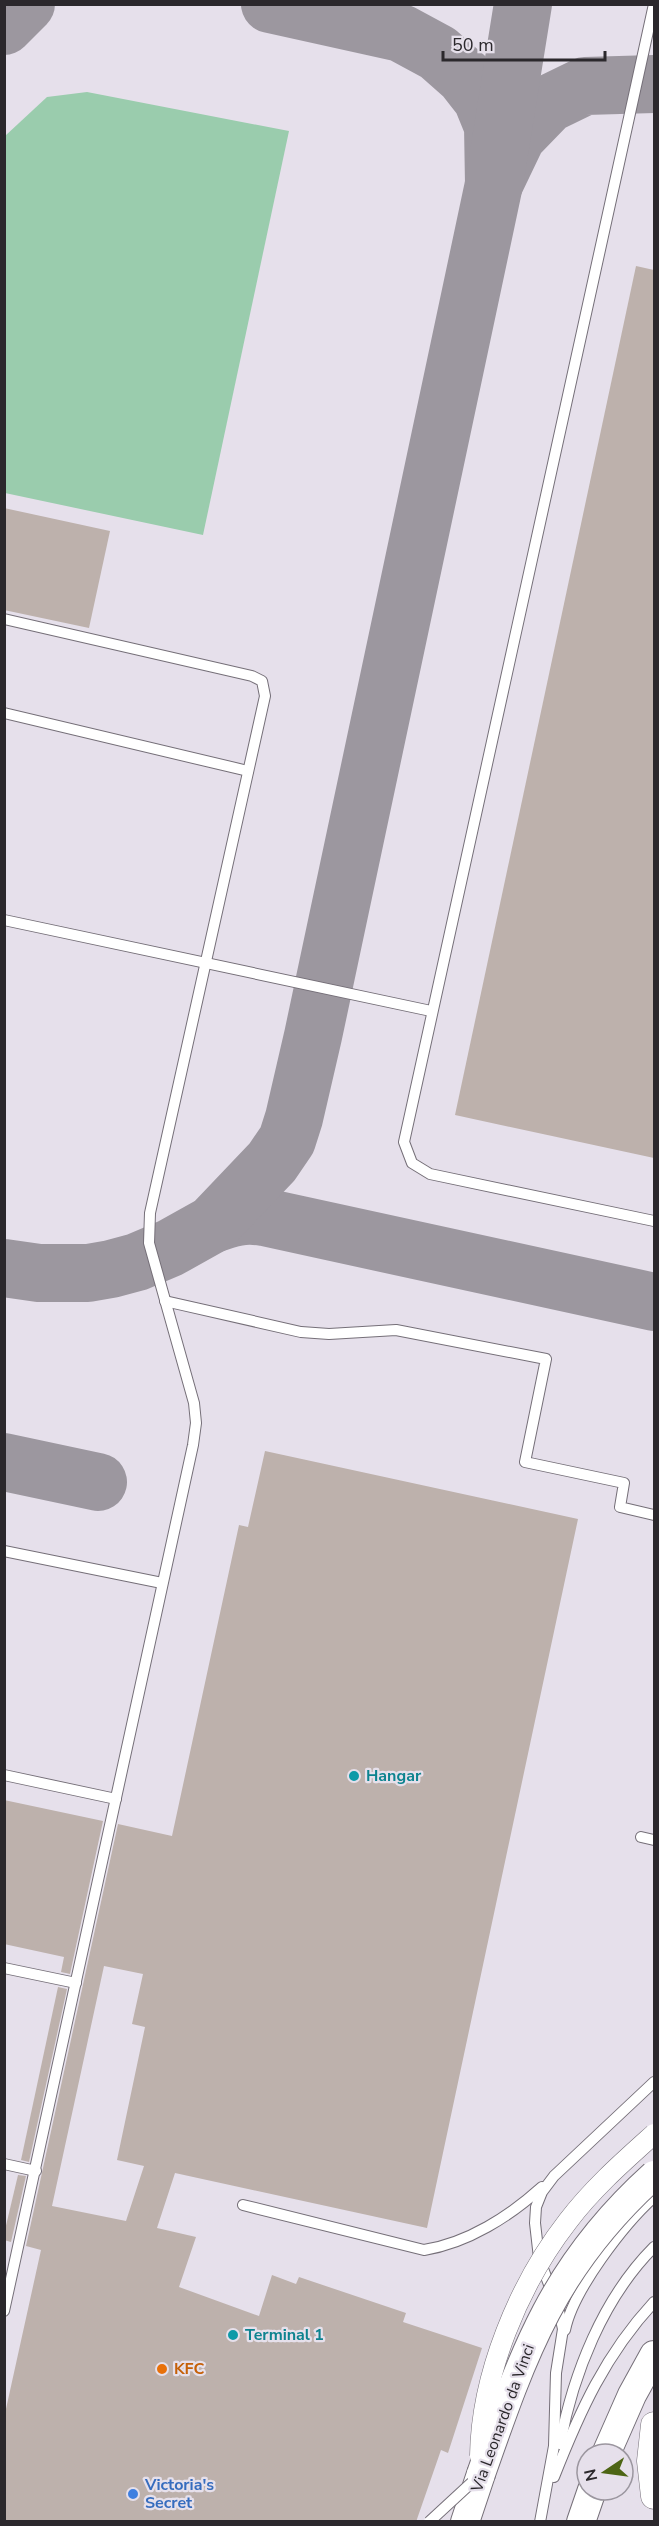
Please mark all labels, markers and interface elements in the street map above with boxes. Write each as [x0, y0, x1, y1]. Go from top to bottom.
scale bar [443, 24, 605, 62]
text: 50 m [452, 33, 494, 57]
place label: Hangar [366, 1765, 422, 1787]
marker: Hangar [347, 1769, 361, 1783]
place label: Terminal 1 [245, 2324, 324, 2346]
marker: Terminal 1 [226, 2328, 240, 2342]
street label: Via Leonardo da Vinci [466, 2341, 540, 2496]
place label: KFC [174, 2358, 204, 2380]
marker: KFC [155, 2362, 169, 2376]
north arrow [575, 2442, 635, 2502]
text: N [579, 2467, 603, 2483]
place label: Victoria's Secret [144, 2474, 214, 2514]
marker: Victoria's Secret [126, 2487, 140, 2501]

